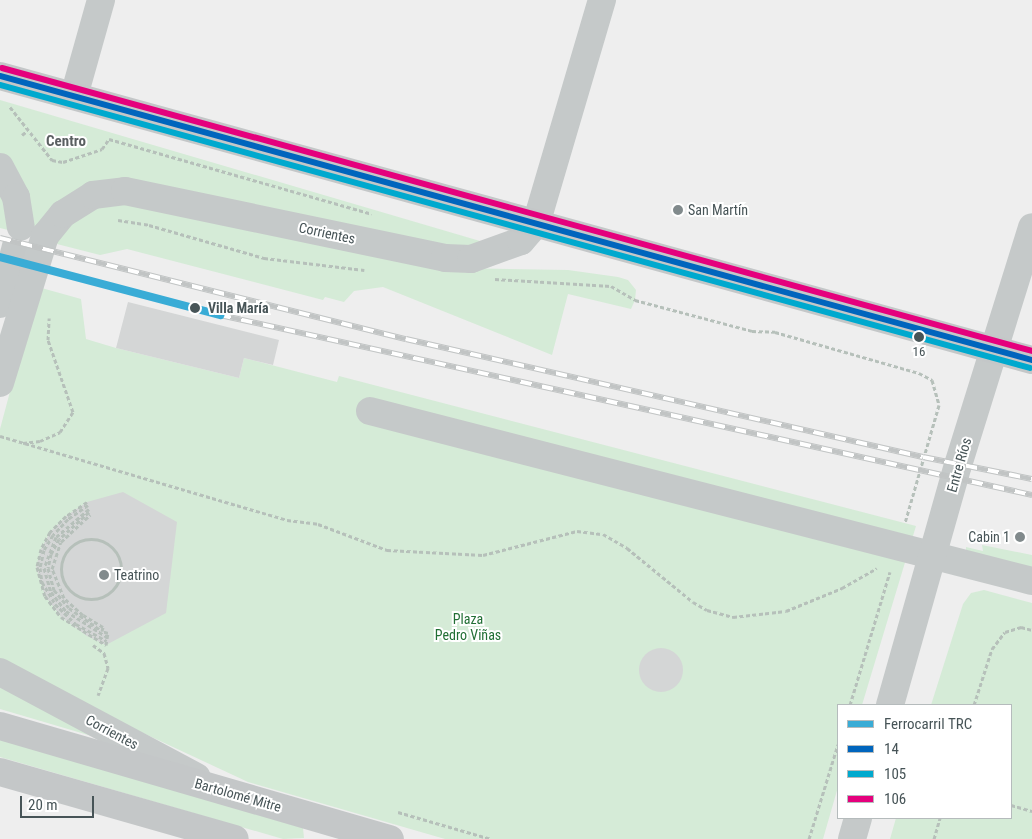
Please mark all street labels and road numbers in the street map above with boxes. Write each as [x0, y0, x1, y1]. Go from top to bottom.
street label: Corrientes [297, 219, 357, 247]
street label: Entre Ríos [943, 436, 975, 494]
street label: Corrientes [83, 711, 141, 753]
street label: Bartolomé Mitre [193, 775, 283, 815]

